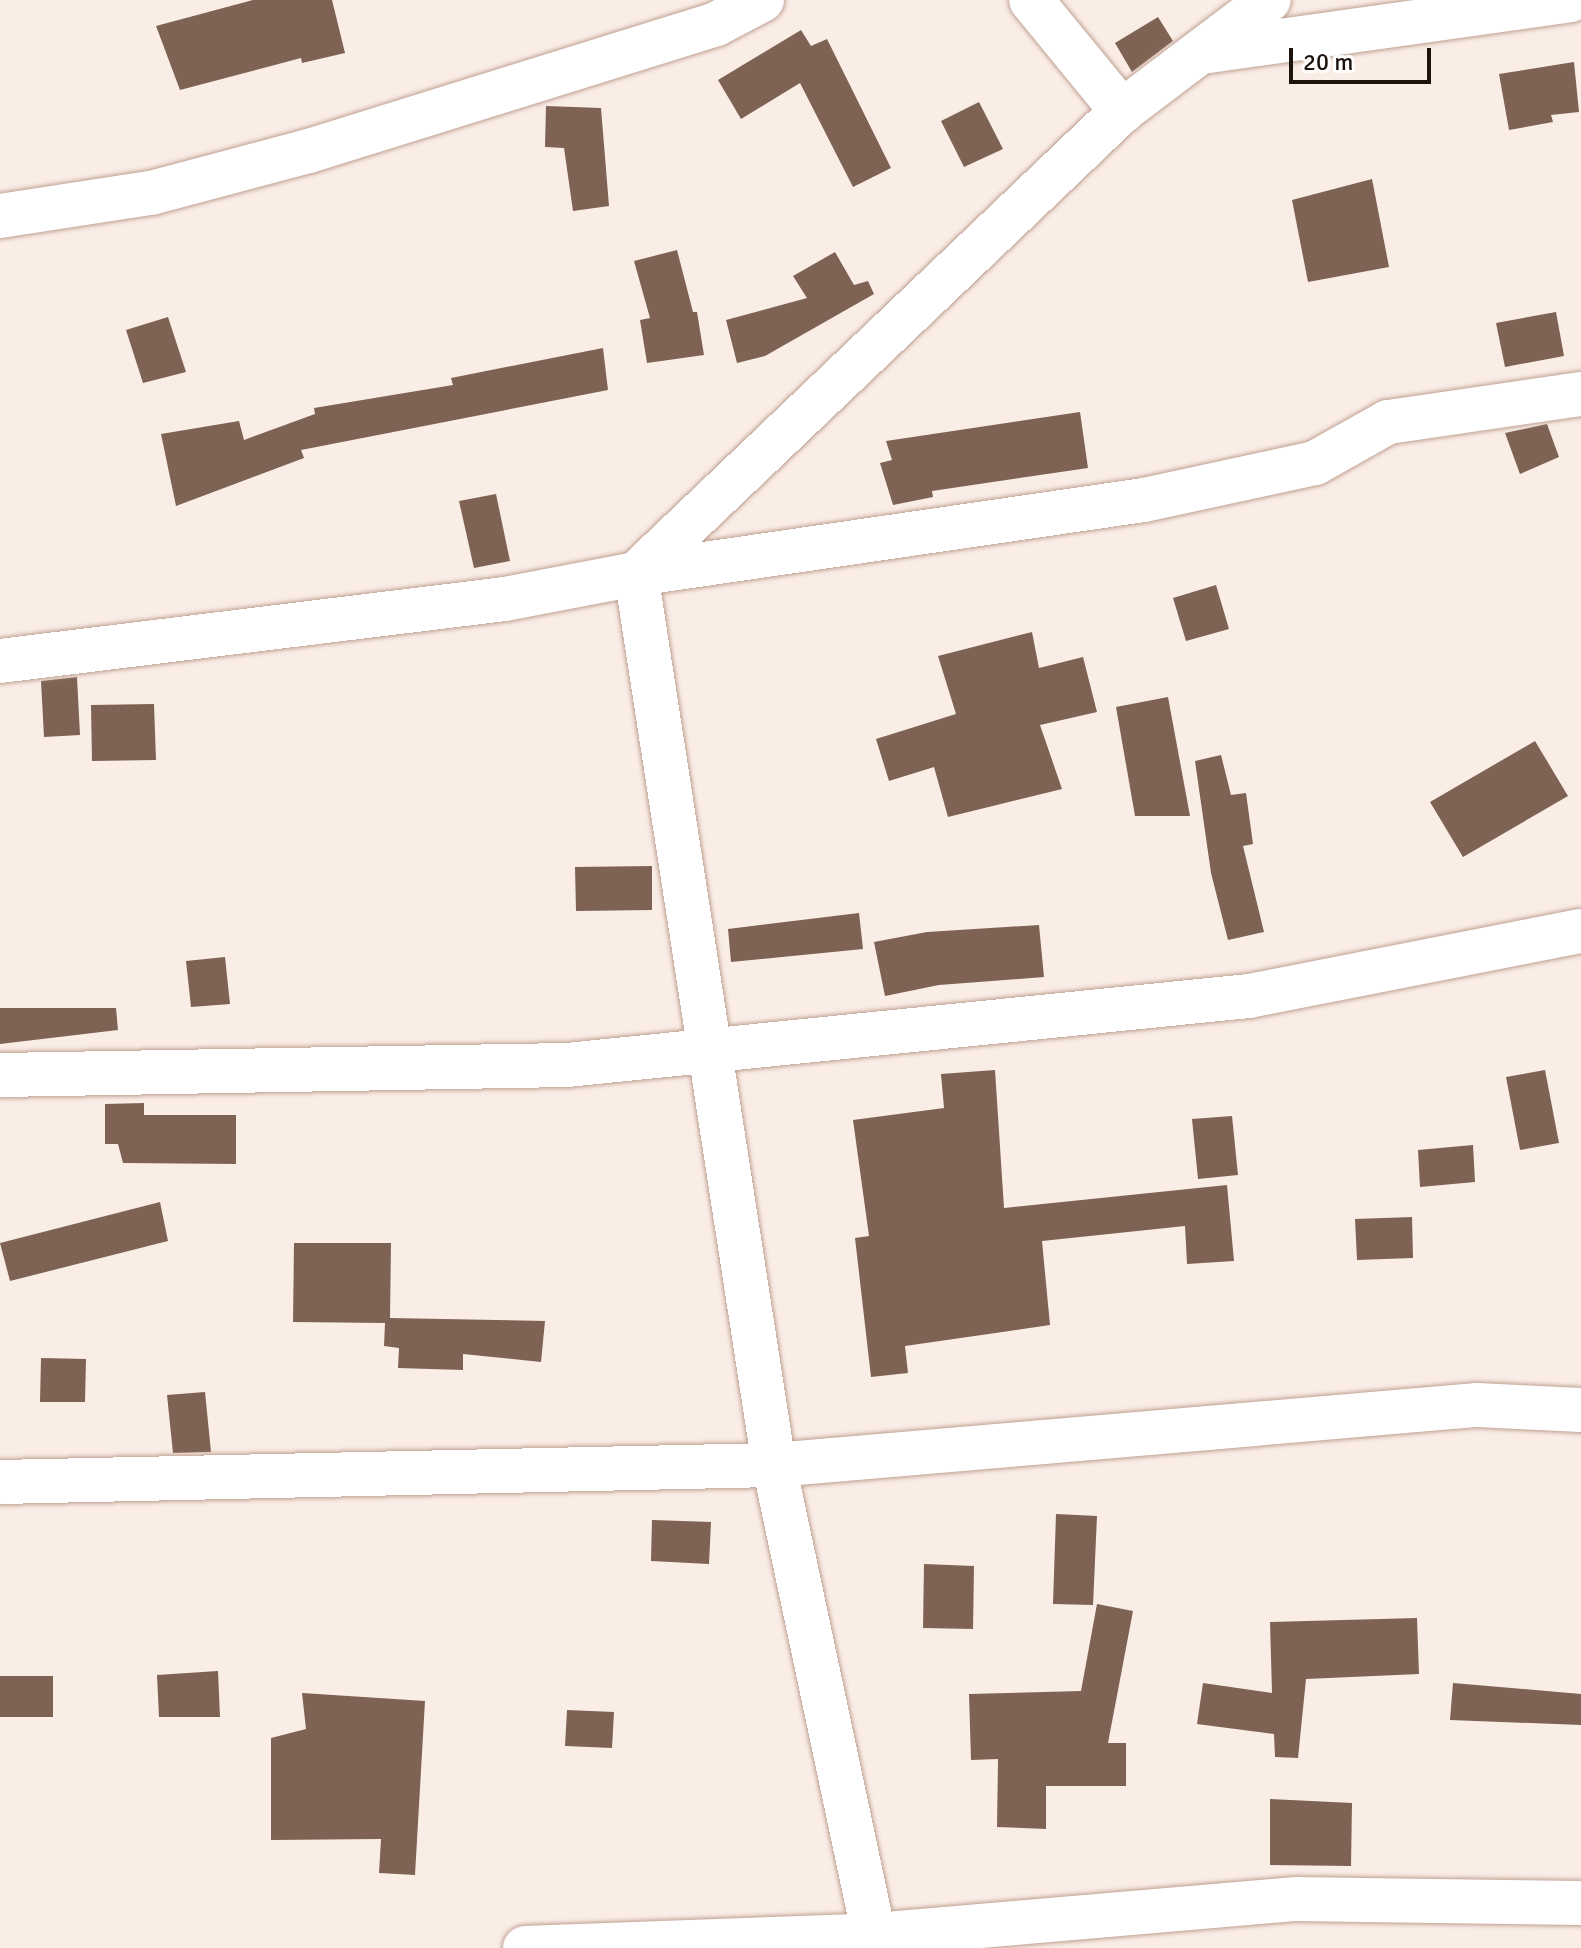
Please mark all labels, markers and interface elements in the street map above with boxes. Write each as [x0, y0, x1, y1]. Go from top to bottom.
scale bar [1293, 32, 1435, 82]
text: 20 m [1303, 47, 1353, 77]

